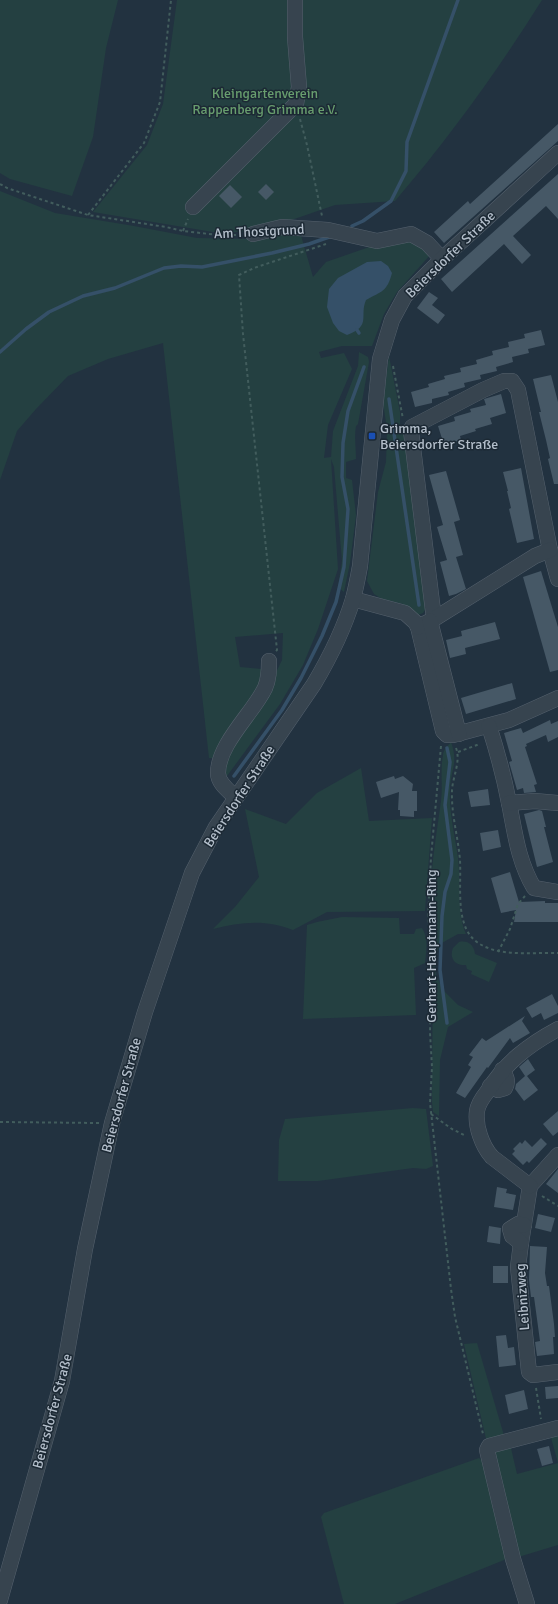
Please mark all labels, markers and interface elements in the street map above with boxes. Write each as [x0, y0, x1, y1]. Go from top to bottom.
park label: Kleingartenverein Rappenberg Grimma e.V. [192, 85, 338, 118]
street label: Beiersdorfer Straße [402, 207, 499, 302]
street label: Am Thostgrund [213, 221, 305, 242]
place label: Grimma, Beiersdorfer Straße [380, 420, 498, 453]
marker: Grimma, Beiersdorfer Straße [367, 431, 377, 441]
street label: Beiersdorfer Straße [200, 742, 279, 850]
street label: Gerhart-Hauptmann-Ring [423, 869, 440, 1023]
street label: Beiersdorfer Straße [98, 1036, 145, 1154]
street label: Leibnizweg [512, 1263, 533, 1331]
street label: Beiersdorfer Straße [29, 1352, 76, 1470]

